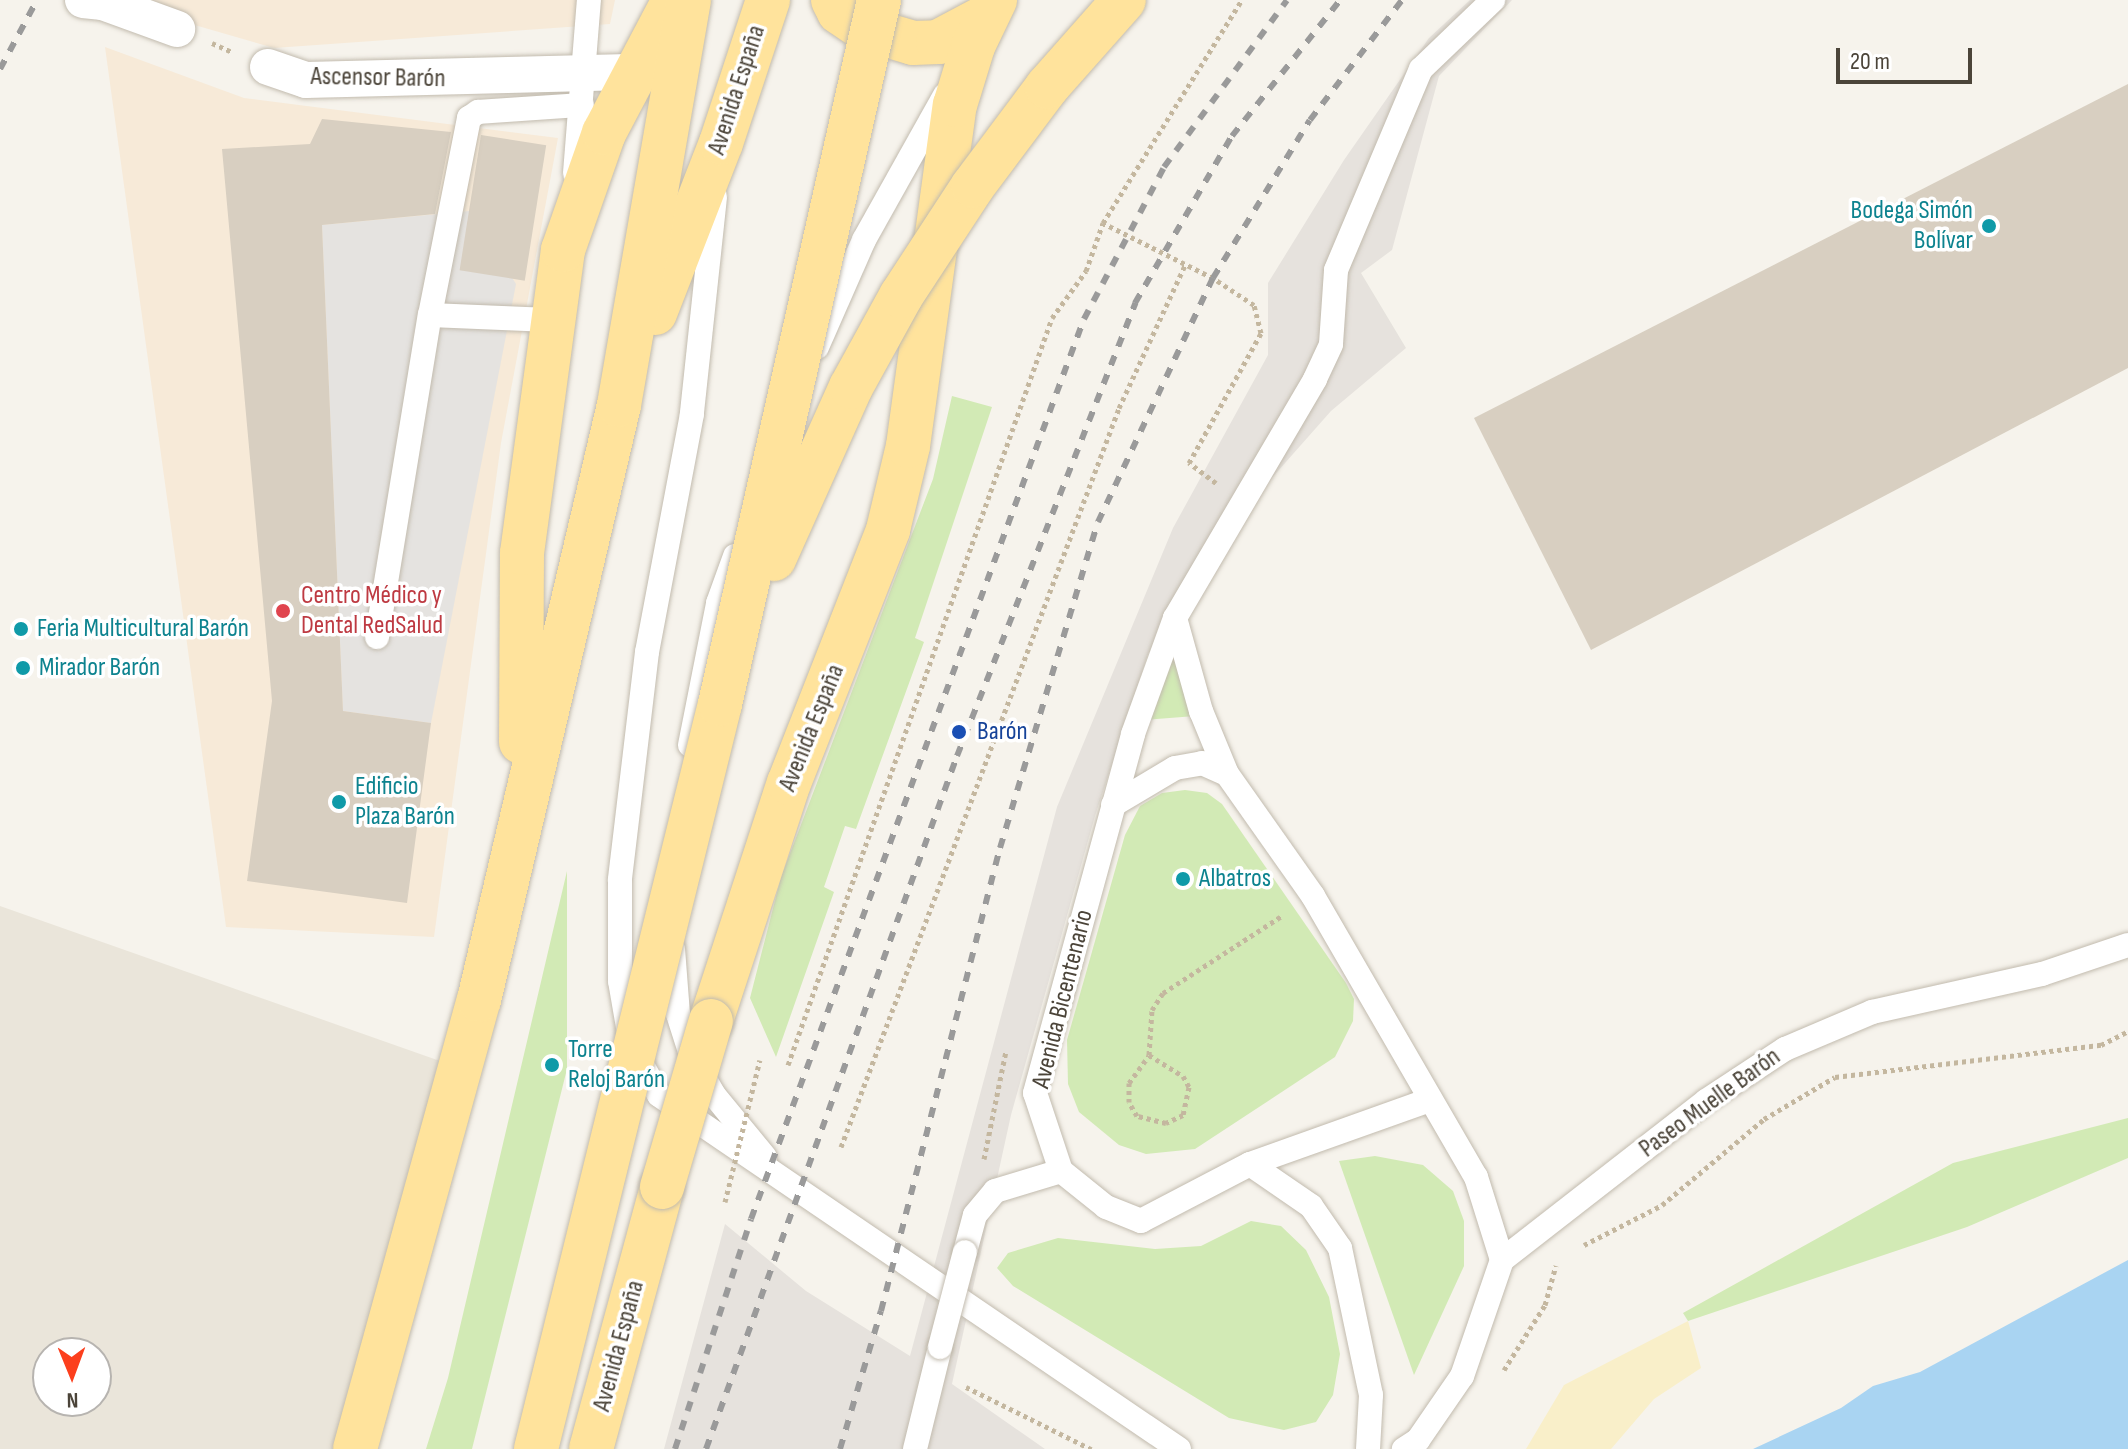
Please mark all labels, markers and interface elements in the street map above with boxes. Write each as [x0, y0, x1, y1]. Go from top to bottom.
street label: Avenida España [701, 21, 773, 159]
scale bar [1840, 32, 1976, 82]
text: 20 m [1850, 47, 1890, 76]
street label: Ascensor Barón [310, 61, 446, 95]
place label: Bodega Simón Bolívar [1851, 195, 1973, 256]
marker: Bodega Simón Bolívar [1980, 217, 1998, 235]
place label: Centro Médico y Dental RedSalud [301, 580, 443, 642]
marker: Centro Médico y Dental RedSalud [272, 600, 294, 622]
place label: Feria Multicultural Barón [37, 613, 249, 645]
marker: Feria Multicultural Barón [12, 620, 30, 638]
place label: Mirador Barón [39, 652, 160, 684]
marker: Mirador Barón [14, 659, 32, 677]
street label: Avenida España [772, 660, 852, 796]
place label: Barón [977, 716, 1028, 748]
marker: Barón [948, 721, 970, 743]
place label: Edificio Plaza Barón [355, 771, 455, 832]
marker: Edificio Plaza Barón [330, 793, 348, 811]
place label: Albatros [1199, 863, 1271, 895]
marker: Albatros [1174, 870, 1192, 888]
street label: Avenida Bicentenario [1026, 906, 1100, 1092]
place label: Torre Reloj Barón [568, 1034, 665, 1096]
street label: Paseo Muelle Barón [1633, 1041, 1787, 1165]
marker: Torre Reloj Barón [543, 1056, 561, 1074]
street label: Avenida España [587, 1277, 651, 1415]
north arrow [32, 1337, 112, 1417]
text: N [66, 1386, 79, 1413]

